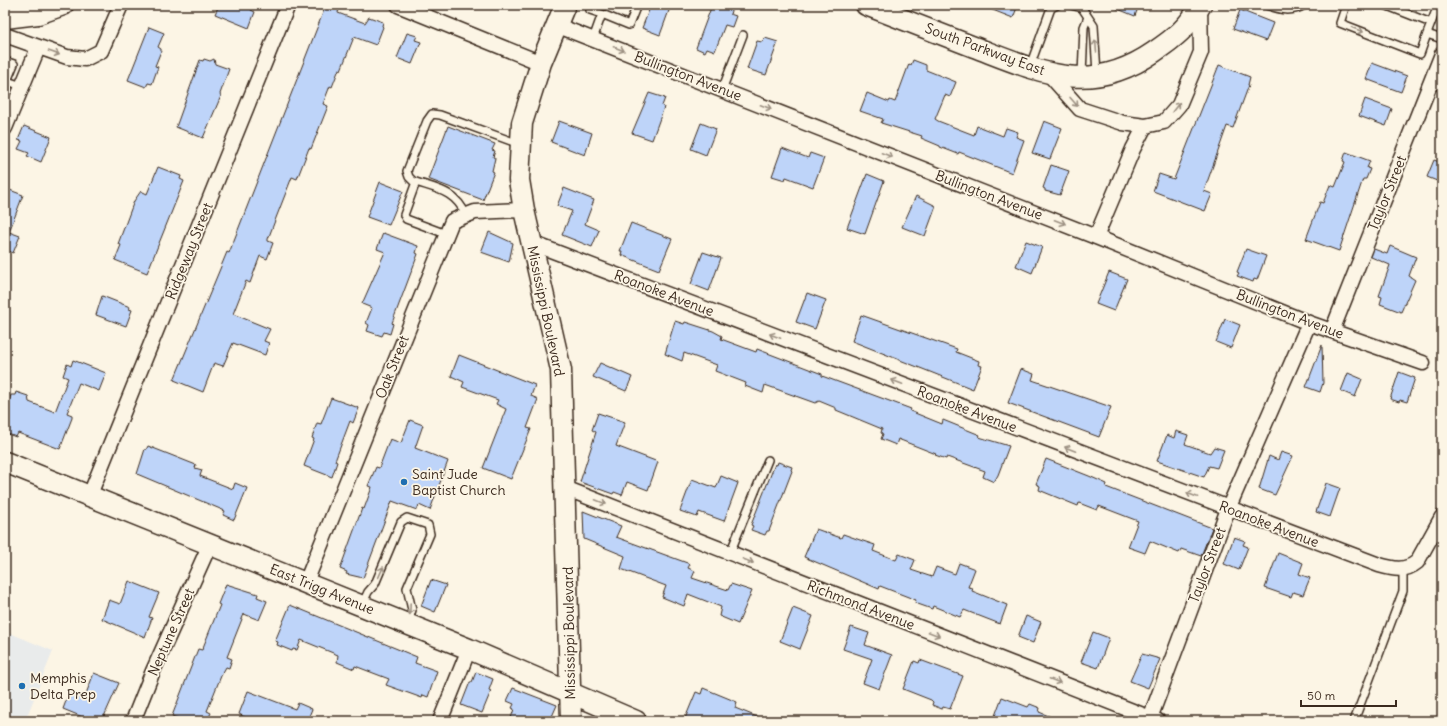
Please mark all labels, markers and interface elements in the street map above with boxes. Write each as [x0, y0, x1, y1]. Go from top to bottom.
street label: South Parkway East [923, 19, 1048, 79]
one-way arrow [1352, 27, 1364, 35]
one-way arrow [1092, 40, 1099, 53]
one-way arrow [612, 46, 624, 54]
street label: Bullington Avenue [632, 47, 744, 105]
one-way arrow [48, 50, 61, 57]
one-way arrow [1069, 97, 1078, 108]
one-way arrow [1172, 102, 1181, 113]
one-way arrow [760, 104, 772, 112]
one-way arrow [881, 151, 893, 159]
street label: Taylor Street [1364, 152, 1410, 233]
street label: Bullington Avenue [933, 166, 1045, 224]
street label: Ridgeway Street [161, 200, 217, 302]
one-way arrow [1054, 219, 1066, 227]
street label: Mississippi Boulevard [523, 244, 569, 378]
street label: Roanoke Avenue [612, 266, 716, 320]
street label: Bullington Avenue [1234, 285, 1346, 343]
one-way arrow [770, 331, 782, 339]
street label: Oak Street [371, 332, 413, 401]
one-way arrow [891, 378, 903, 386]
street label: Roanoke Avenue [915, 382, 1019, 436]
one-way arrow [1065, 444, 1077, 452]
place label: Saint Jude Baptist Church [412, 465, 506, 499]
marker: Saint Jude Baptist Church [399, 477, 409, 487]
one-way arrow [1186, 491, 1198, 499]
street label: Roanoke Avenue [1217, 497, 1321, 551]
one-way arrow [595, 499, 607, 506]
street label: Taylor Street [1184, 524, 1230, 605]
one-way arrow [742, 557, 754, 565]
street label: East Trigg Avenue [267, 560, 377, 618]
one-way arrow [378, 566, 385, 578]
street label: Mississippi Boulevard [559, 566, 579, 700]
street label: Richmond Avenue [805, 576, 917, 634]
street label: Neptune Street [144, 585, 199, 679]
one-way arrow [406, 602, 414, 615]
one-way arrow [928, 630, 940, 638]
place label: Memphis Delta Prep [30, 669, 96, 703]
one-way arrow [1049, 677, 1061, 685]
marker: Memphis Delta Prep [17, 681, 27, 691]
scale bar [1301, 682, 1396, 708]
text: 50 m [1307, 688, 1336, 703]

